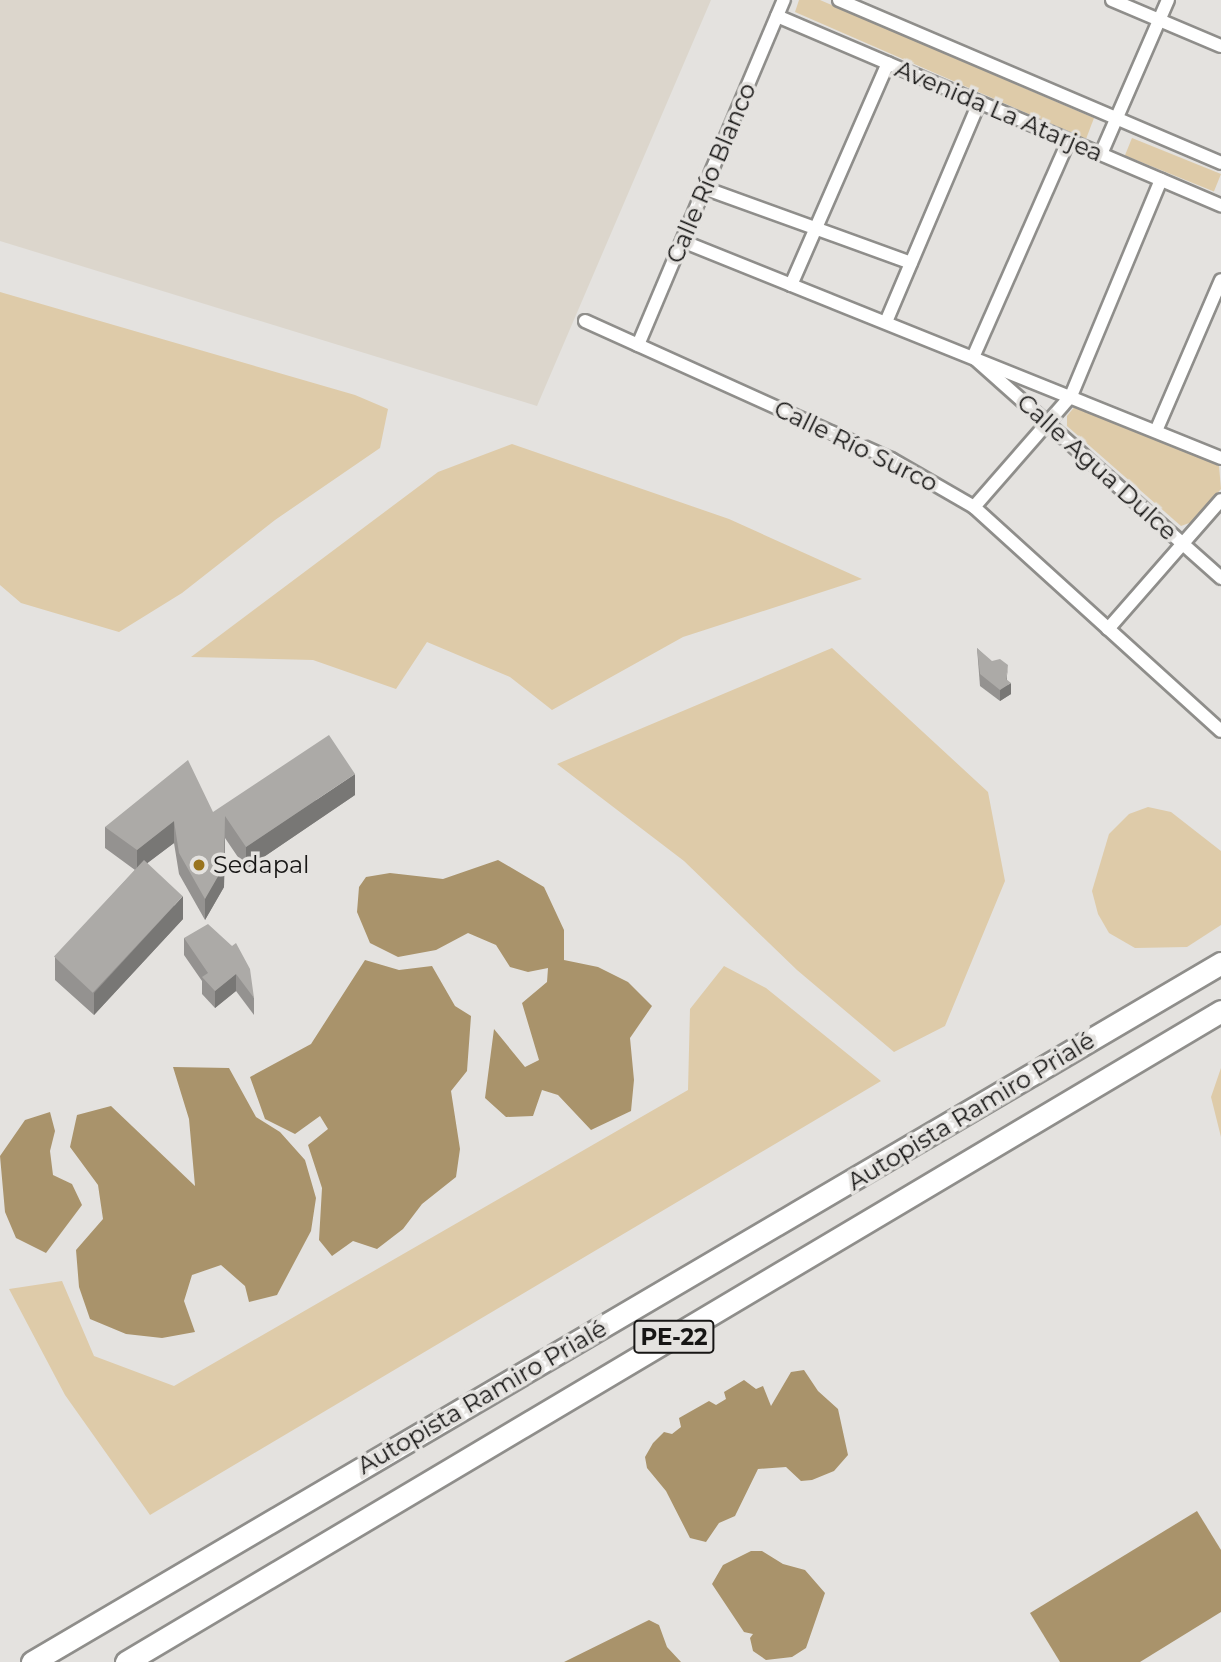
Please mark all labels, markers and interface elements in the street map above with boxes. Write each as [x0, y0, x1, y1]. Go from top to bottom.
street label: Avenida La Atarjea [891, 54, 1107, 168]
street label: Calle Río Blanco [660, 78, 762, 268]
street label: Calle Agua Dulce [1011, 388, 1183, 546]
street label: Calle Río Surco [770, 394, 942, 498]
place label: Sedapal [213, 851, 309, 879]
marker: Sedapal [191, 857, 207, 873]
street label: Autopista Ramiro Prialé [842, 1026, 1100, 1196]
street label: Autopista Ramiro Prialé [352, 1314, 612, 1480]
road number: PE-22 [632, 1318, 716, 1356]

